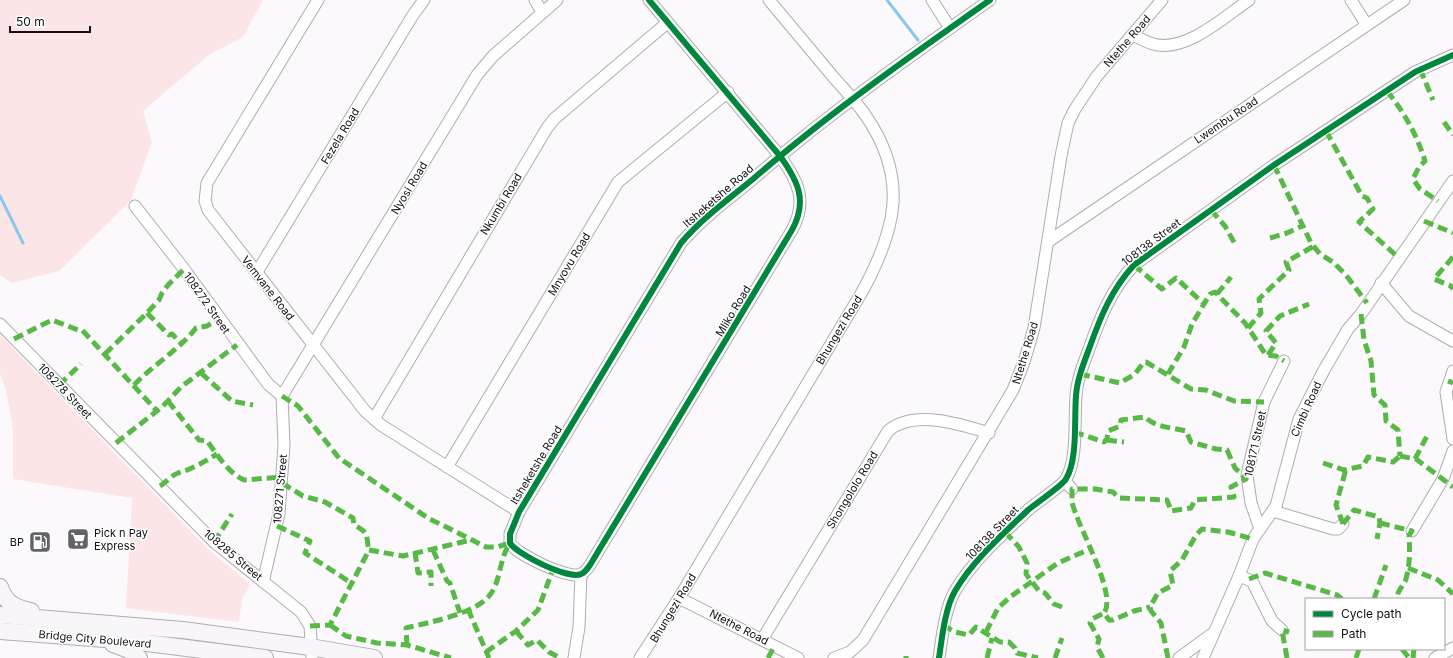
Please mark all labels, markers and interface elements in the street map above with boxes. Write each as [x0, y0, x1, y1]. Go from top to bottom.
scale bar [10, 8, 90, 34]
street label: Ntethe Road [1101, 12, 1153, 70]
text: 50 m [16, 14, 45, 29]
street label: Lwembu Road [1191, 94, 1261, 146]
street label: Fezela Road [318, 105, 362, 167]
street label: Nyosi Road [388, 159, 430, 217]
street label: Itsheketshe Road [680, 161, 756, 231]
street label: Nkumbi Road [477, 171, 525, 237]
street label: 108138 Street [1119, 215, 1184, 269]
street label: Mnyovu Road [545, 230, 593, 298]
street label: Vemvane Road [239, 253, 297, 323]
street label: 108272 Street [181, 269, 234, 337]
street label: Mliko Road [712, 283, 754, 339]
street label: Bhungezi Road [813, 293, 865, 367]
street label: Ntethe Road [1009, 320, 1041, 386]
street label: 108278 Street [35, 360, 95, 422]
street label: Cimbi Road [1288, 379, 1324, 439]
street label: 108171 Street [1241, 409, 1269, 478]
street label: Itsheketshe Road [507, 423, 565, 507]
street label: Shongololo Road [823, 449, 881, 531]
street label: 108271 Street [270, 453, 290, 524]
street label: 108138 Street [962, 503, 1022, 563]
supermarket icon: Pick n Pay Express [65, 526, 91, 552]
place label: Pick n Pay Express [94, 526, 148, 553]
street label: 108285 Street [201, 526, 266, 584]
fuel station icon: BP [27, 529, 53, 555]
place label: BP [10, 535, 24, 549]
street label: Bhungezi Road [647, 571, 699, 645]
legend [1305, 598, 1445, 650]
street label: Ntethe Road [707, 606, 771, 648]
text: Cycle path [1341, 606, 1402, 621]
text: Path [1341, 626, 1366, 641]
street label: Bridge City Boulevard [38, 627, 152, 651]

